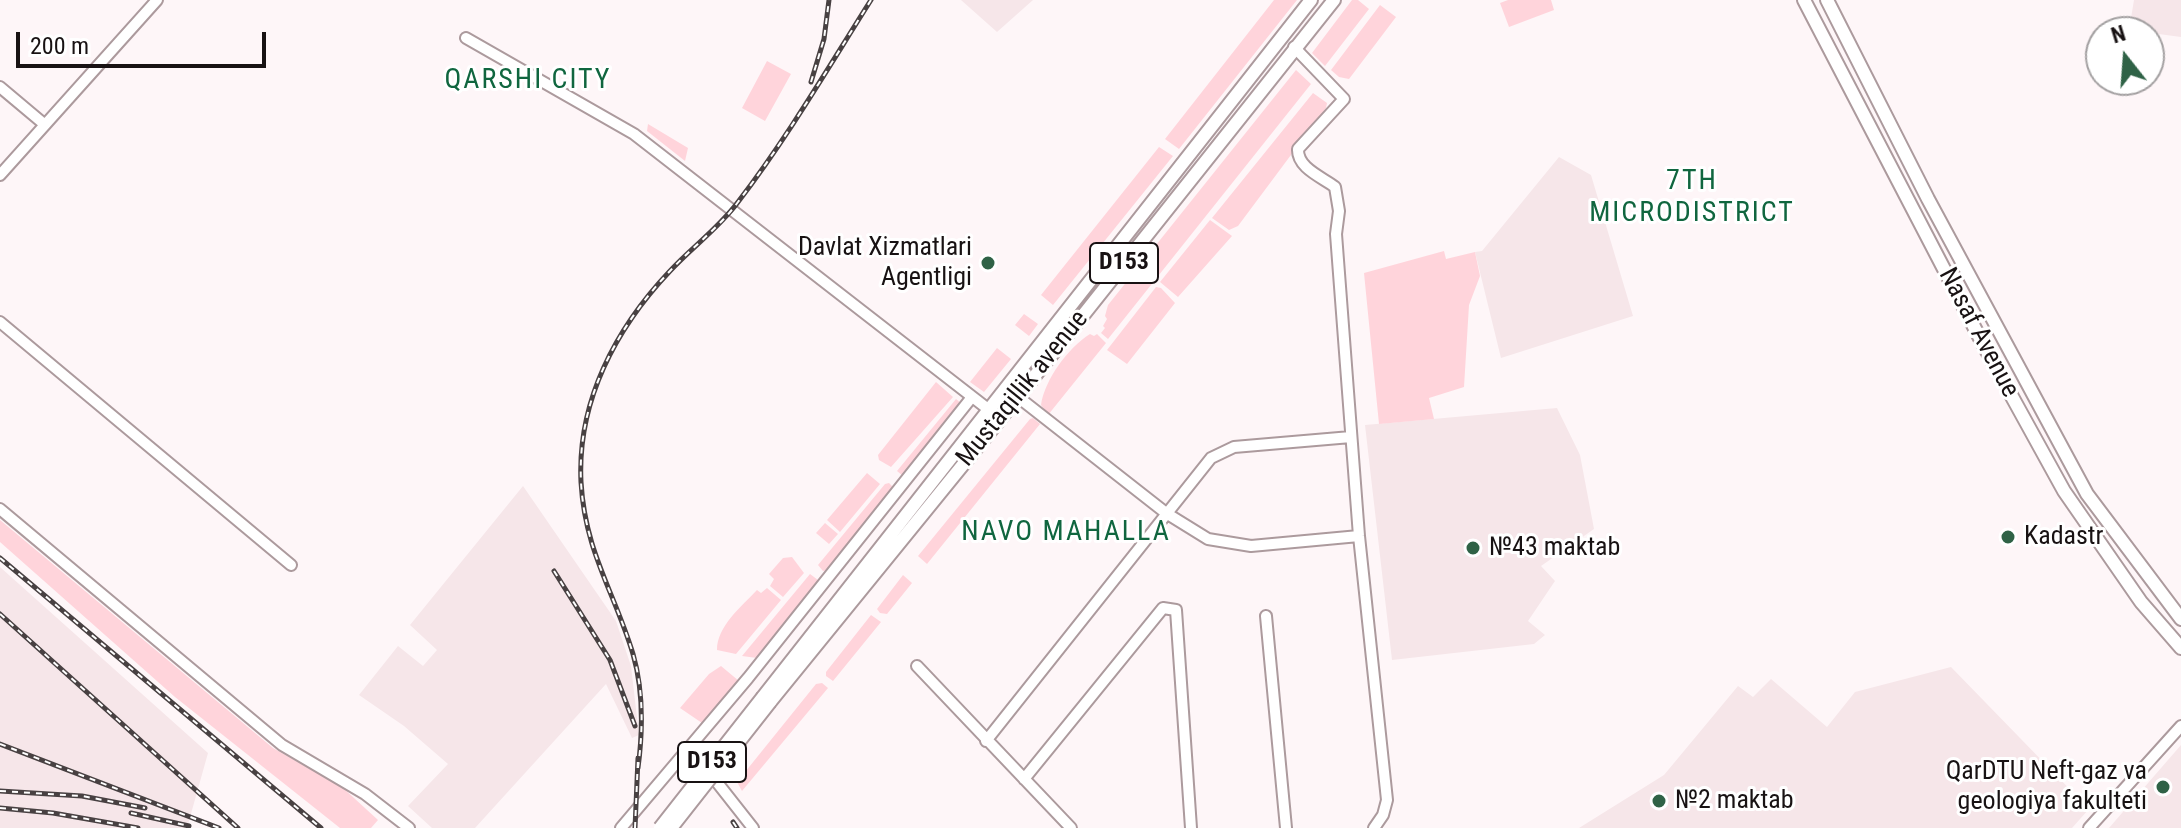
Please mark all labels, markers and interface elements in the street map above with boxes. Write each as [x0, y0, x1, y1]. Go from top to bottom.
scale bar [20, 16, 270, 66]
north arrow [2085, 16, 2165, 96]
text: N [2108, 21, 2129, 48]
text: 200 m [30, 32, 89, 60]
district label: QARSHI CITY [444, 64, 612, 98]
district label: 7TH MICRODISTRICT [1589, 165, 1795, 231]
place label: Davlat Xizmatlari Agentligi [798, 232, 972, 294]
road number: D153 [1090, 243, 1158, 283]
marker: Davlat Xizmatlari Agentligi [979, 254, 997, 272]
street label: Nasaf Avenue [1931, 263, 2025, 403]
street label: Mustaqillik avenue [951, 305, 1095, 473]
district label: NAVO MAHALLA [961, 516, 1171, 550]
place label: Kadastr [2024, 521, 2103, 553]
marker: Kadastr [1999, 528, 2017, 546]
place label: №43 maktab [1489, 532, 1620, 564]
marker: №43 maktab [1464, 539, 1482, 557]
road number: D153 [678, 742, 746, 782]
place label: QarDTU Neft-gaz va geologiya fakulteti [1946, 756, 2147, 818]
marker: QarDTU Neft-gaz va geologiya fakulteti [2154, 778, 2172, 796]
place label: №2 maktab [1675, 785, 1794, 817]
marker: №2 maktab [1650, 792, 1668, 810]

